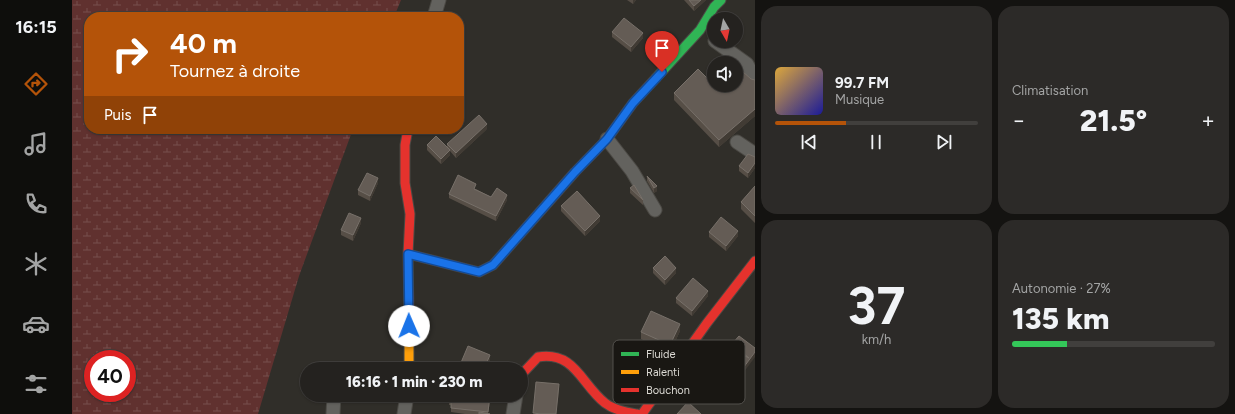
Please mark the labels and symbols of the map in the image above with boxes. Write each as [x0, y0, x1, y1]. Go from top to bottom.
north arrow [707, 12, 743, 48]
pin [645, 31, 679, 72]
position arrow [388, 305, 430, 347]
legend [613, 340, 745, 404]
text: Fluide [646, 348, 676, 361]
speed limit sign: 40 [84, 350, 136, 402]
text: Ralenti [646, 366, 680, 379]
text: Bouchon [646, 384, 690, 397]

